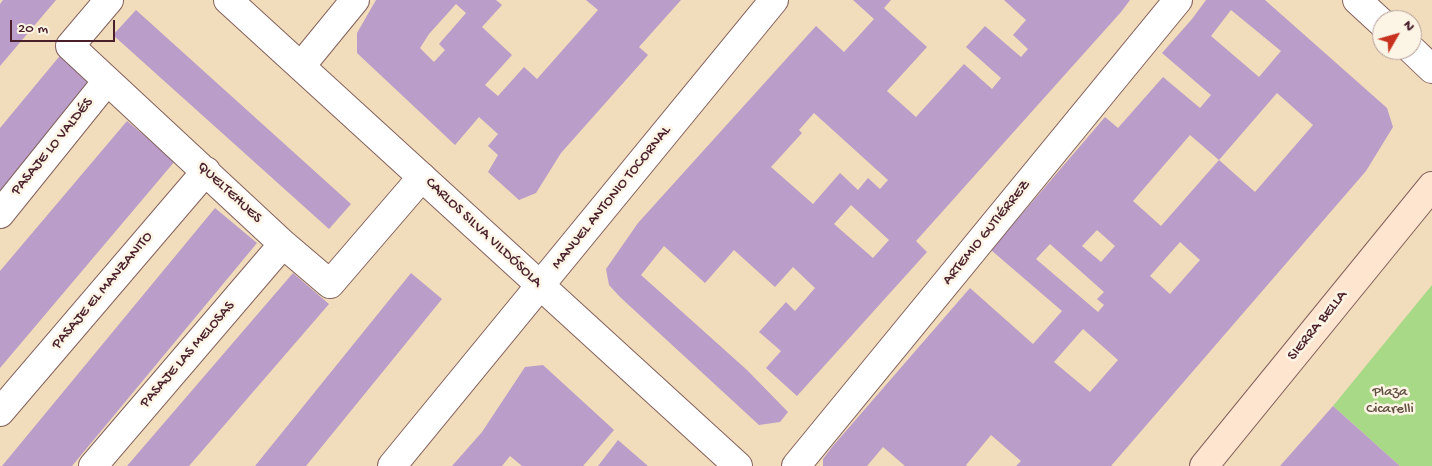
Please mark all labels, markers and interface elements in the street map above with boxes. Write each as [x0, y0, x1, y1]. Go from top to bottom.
scale bar [12, 10, 118, 42]
north arrow [1372, 10, 1422, 60]
text: N [1399, 17, 1418, 35]
text: 20 m [18, 20, 48, 38]
street label: PASAJE LO VALDÉS [8, 94, 98, 200]
street label: MANUEL ANTONIO TOCORNAL [549, 123, 675, 273]
street label: QUELTEHUES [193, 158, 265, 228]
street label: CARLOS SILVA VILDÓSOLA [421, 174, 545, 292]
street label: ARTEMIO GUTIÉRREZ [939, 177, 1035, 289]
street label: PASAJE EL MANZANITO [49, 229, 157, 353]
street label: SIERRA BELLA [1284, 287, 1352, 365]
street label: PASAJE LAS MELOSAS [137, 298, 239, 412]
park label: Plaza Cicarelli [1366, 384, 1414, 419]

